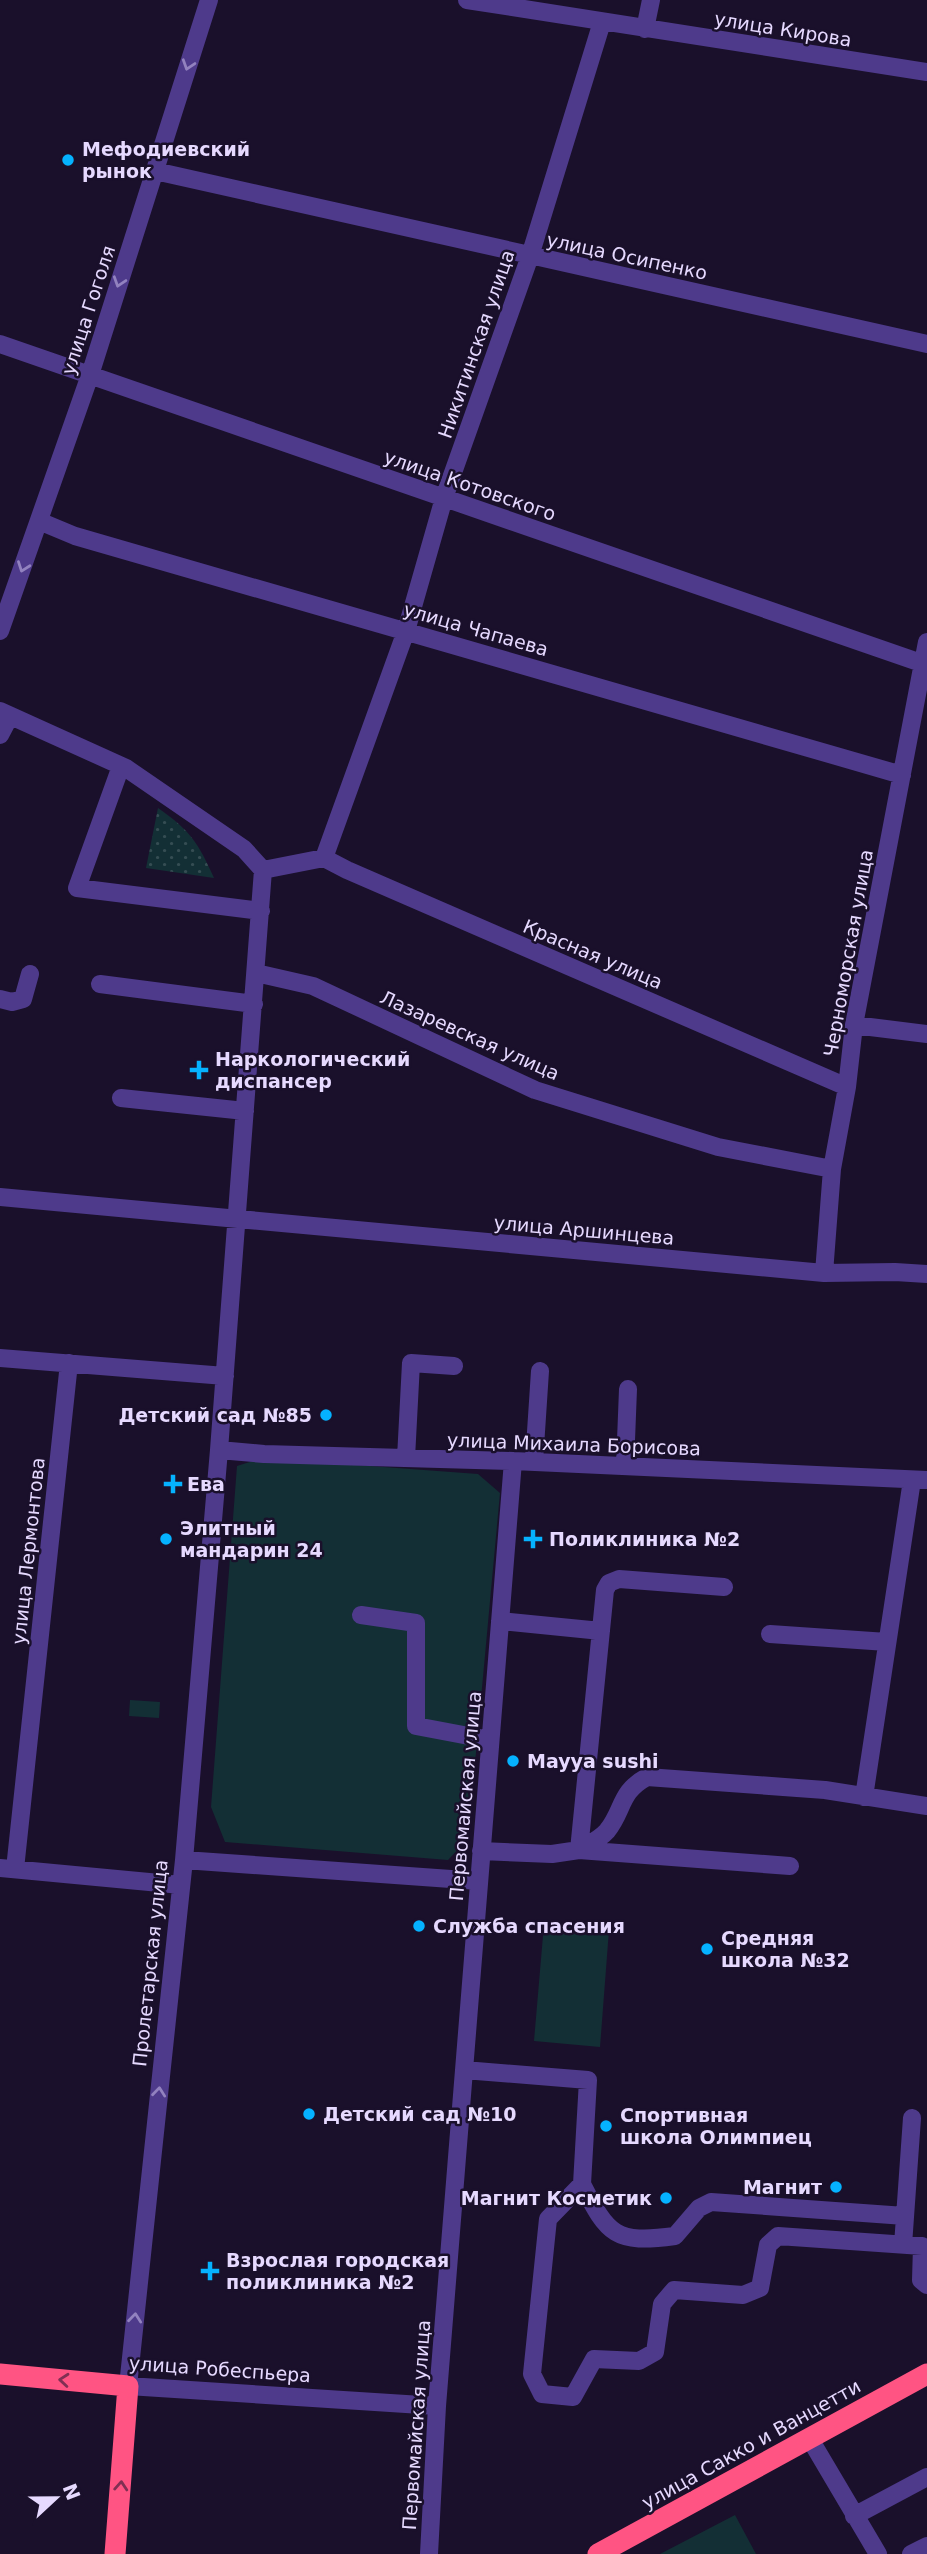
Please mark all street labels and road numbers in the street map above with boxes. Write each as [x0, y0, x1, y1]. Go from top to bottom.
street label: улица Кирова [713, 7, 853, 51]
street label: улица Осипенко [545, 228, 709, 284]
street label: улица Гоголя [57, 243, 119, 377]
street label: Никитинская улица [433, 247, 519, 441]
street label: улица Котовского [381, 445, 559, 525]
street label: улица Чапаева [401, 598, 551, 660]
street label: Черноморская улица [819, 848, 877, 1058]
street label: Красная улица [520, 915, 666, 993]
street label: Лазаревская улица [377, 986, 563, 1084]
street label: улица Аршинцева [493, 1211, 675, 1249]
street label: улица Михаила Борисова [447, 1429, 701, 1459]
street label: улица Лермонтова [7, 1456, 49, 1646]
street label: Первомайская улица [445, 1690, 485, 1902]
street label: Пролетарская улица [128, 1858, 172, 2068]
street label: Первомайская улица [398, 2319, 434, 2531]
street label: улица Робеспьера [128, 2352, 312, 2386]
street label: улица Сакко и Ванцетти [638, 2375, 864, 2513]

